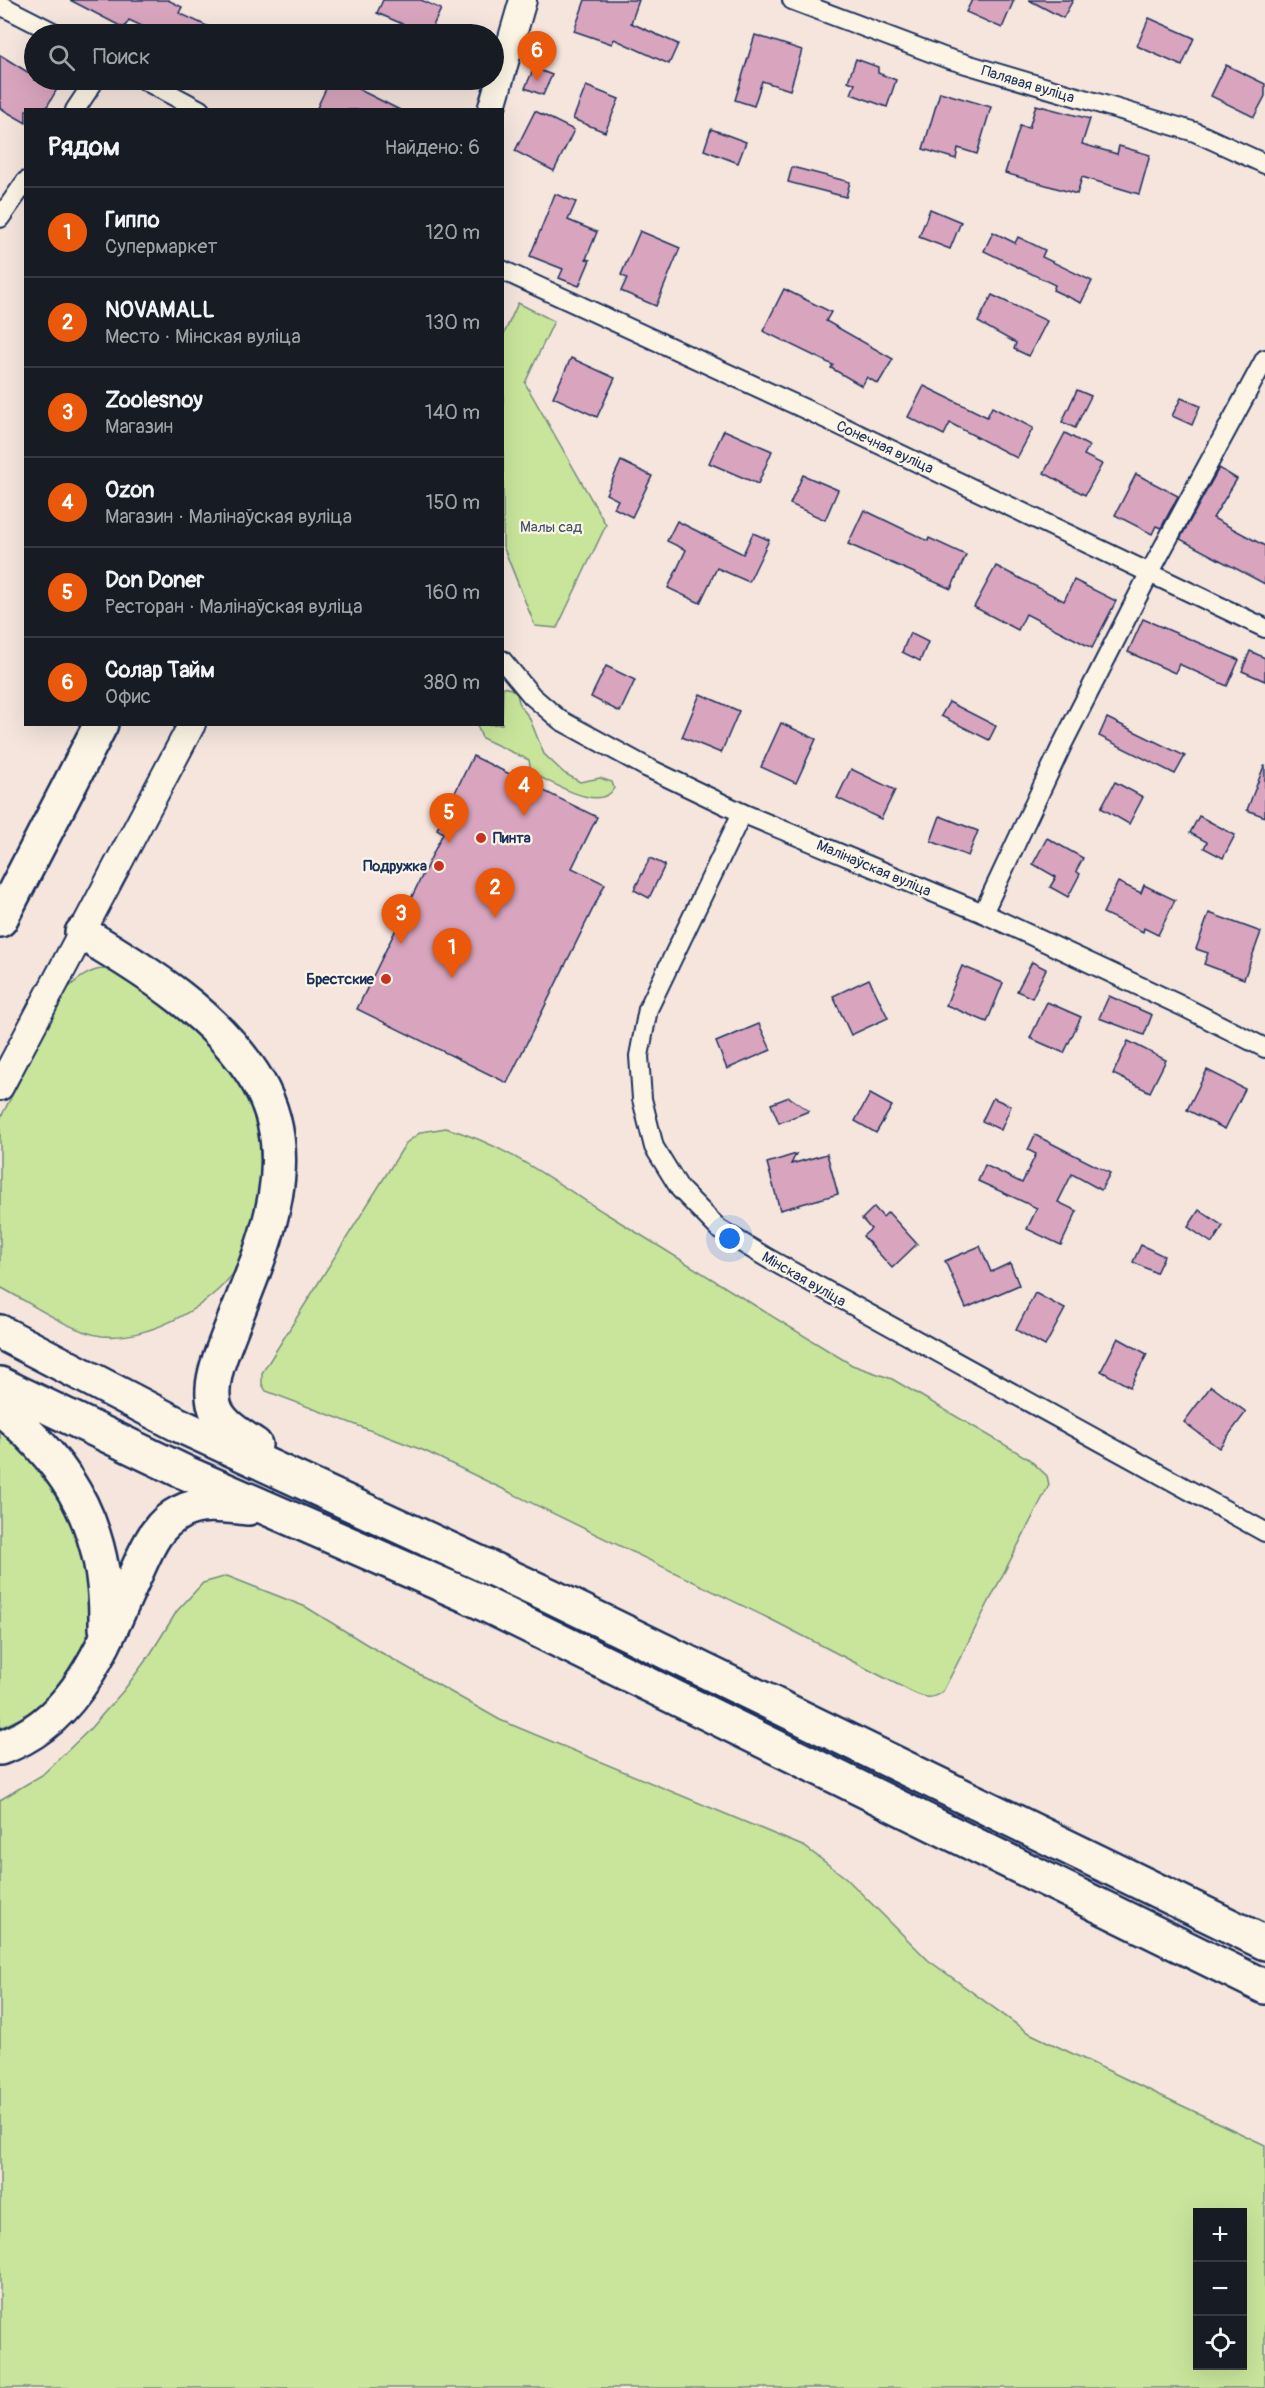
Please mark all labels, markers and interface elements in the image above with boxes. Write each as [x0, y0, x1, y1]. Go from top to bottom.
search box [24, 24, 504, 90]
pin: 6 [518, 32, 556, 81]
icon: search [45, 41, 78, 74]
text: Поиск [93, 43, 150, 71]
street label: Палявая вуліца [979, 61, 1077, 108]
text: Рядом [48, 131, 120, 163]
text: Найдено: 6 [385, 135, 480, 160]
text: Гиппо [105, 206, 160, 234]
text: 1 [64, 220, 71, 245]
text: 120 m [425, 220, 480, 245]
text: Супермаркет [105, 234, 217, 259]
text: NOVAMALL [105, 296, 215, 324]
text: 2 [62, 310, 73, 335]
text: 130 m [425, 310, 480, 335]
text: Место · Мінская вуліца [105, 324, 301, 349]
text: Zoolesnoy [105, 386, 203, 414]
text: 3 [62, 400, 73, 425]
text: 140 m [425, 400, 480, 425]
text: Магазин [105, 414, 173, 439]
street label: Сонечная вуліца [833, 417, 937, 478]
text: Ozon [105, 476, 154, 504]
text: 4 [62, 490, 73, 515]
text: 150 m [426, 490, 480, 515]
text: Магазин · Малінаўская вуліца [105, 504, 352, 529]
park label: Малы сад [520, 518, 582, 537]
text: Don Doner [105, 566, 204, 594]
text: 5 [62, 580, 73, 605]
text: 160 m [425, 580, 480, 605]
text: Ресторан · Малінаўская вуліца [105, 594, 363, 619]
text: Солар Тайм [105, 656, 215, 684]
text: 6 [62, 670, 73, 695]
text: 380 m [423, 670, 480, 695]
text: Офис [105, 684, 151, 709]
pin: 4 [504, 766, 544, 816]
pin: 5 [430, 794, 468, 843]
place label: Пинта [493, 829, 531, 848]
marker: Пинта [474, 831, 488, 845]
street label: Малінаўская вуліца [814, 836, 934, 901]
place label: Подружка [363, 857, 427, 876]
marker: Подружка [432, 859, 446, 873]
pin: 2 [476, 868, 514, 918]
pin: 3 [382, 894, 420, 944]
pin: 1 [432, 928, 472, 978]
place label: Брестские [306, 970, 375, 989]
marker: Брестские [379, 972, 393, 986]
your location [715, 1224, 744, 1253]
street label: Мінская вуліца [758, 1248, 849, 1311]
map controls [1193, 2208, 1247, 2370]
button: + [1193, 2208, 1247, 2262]
button: − [1193, 2262, 1247, 2316]
button: locate [1193, 2316, 1247, 2370]

